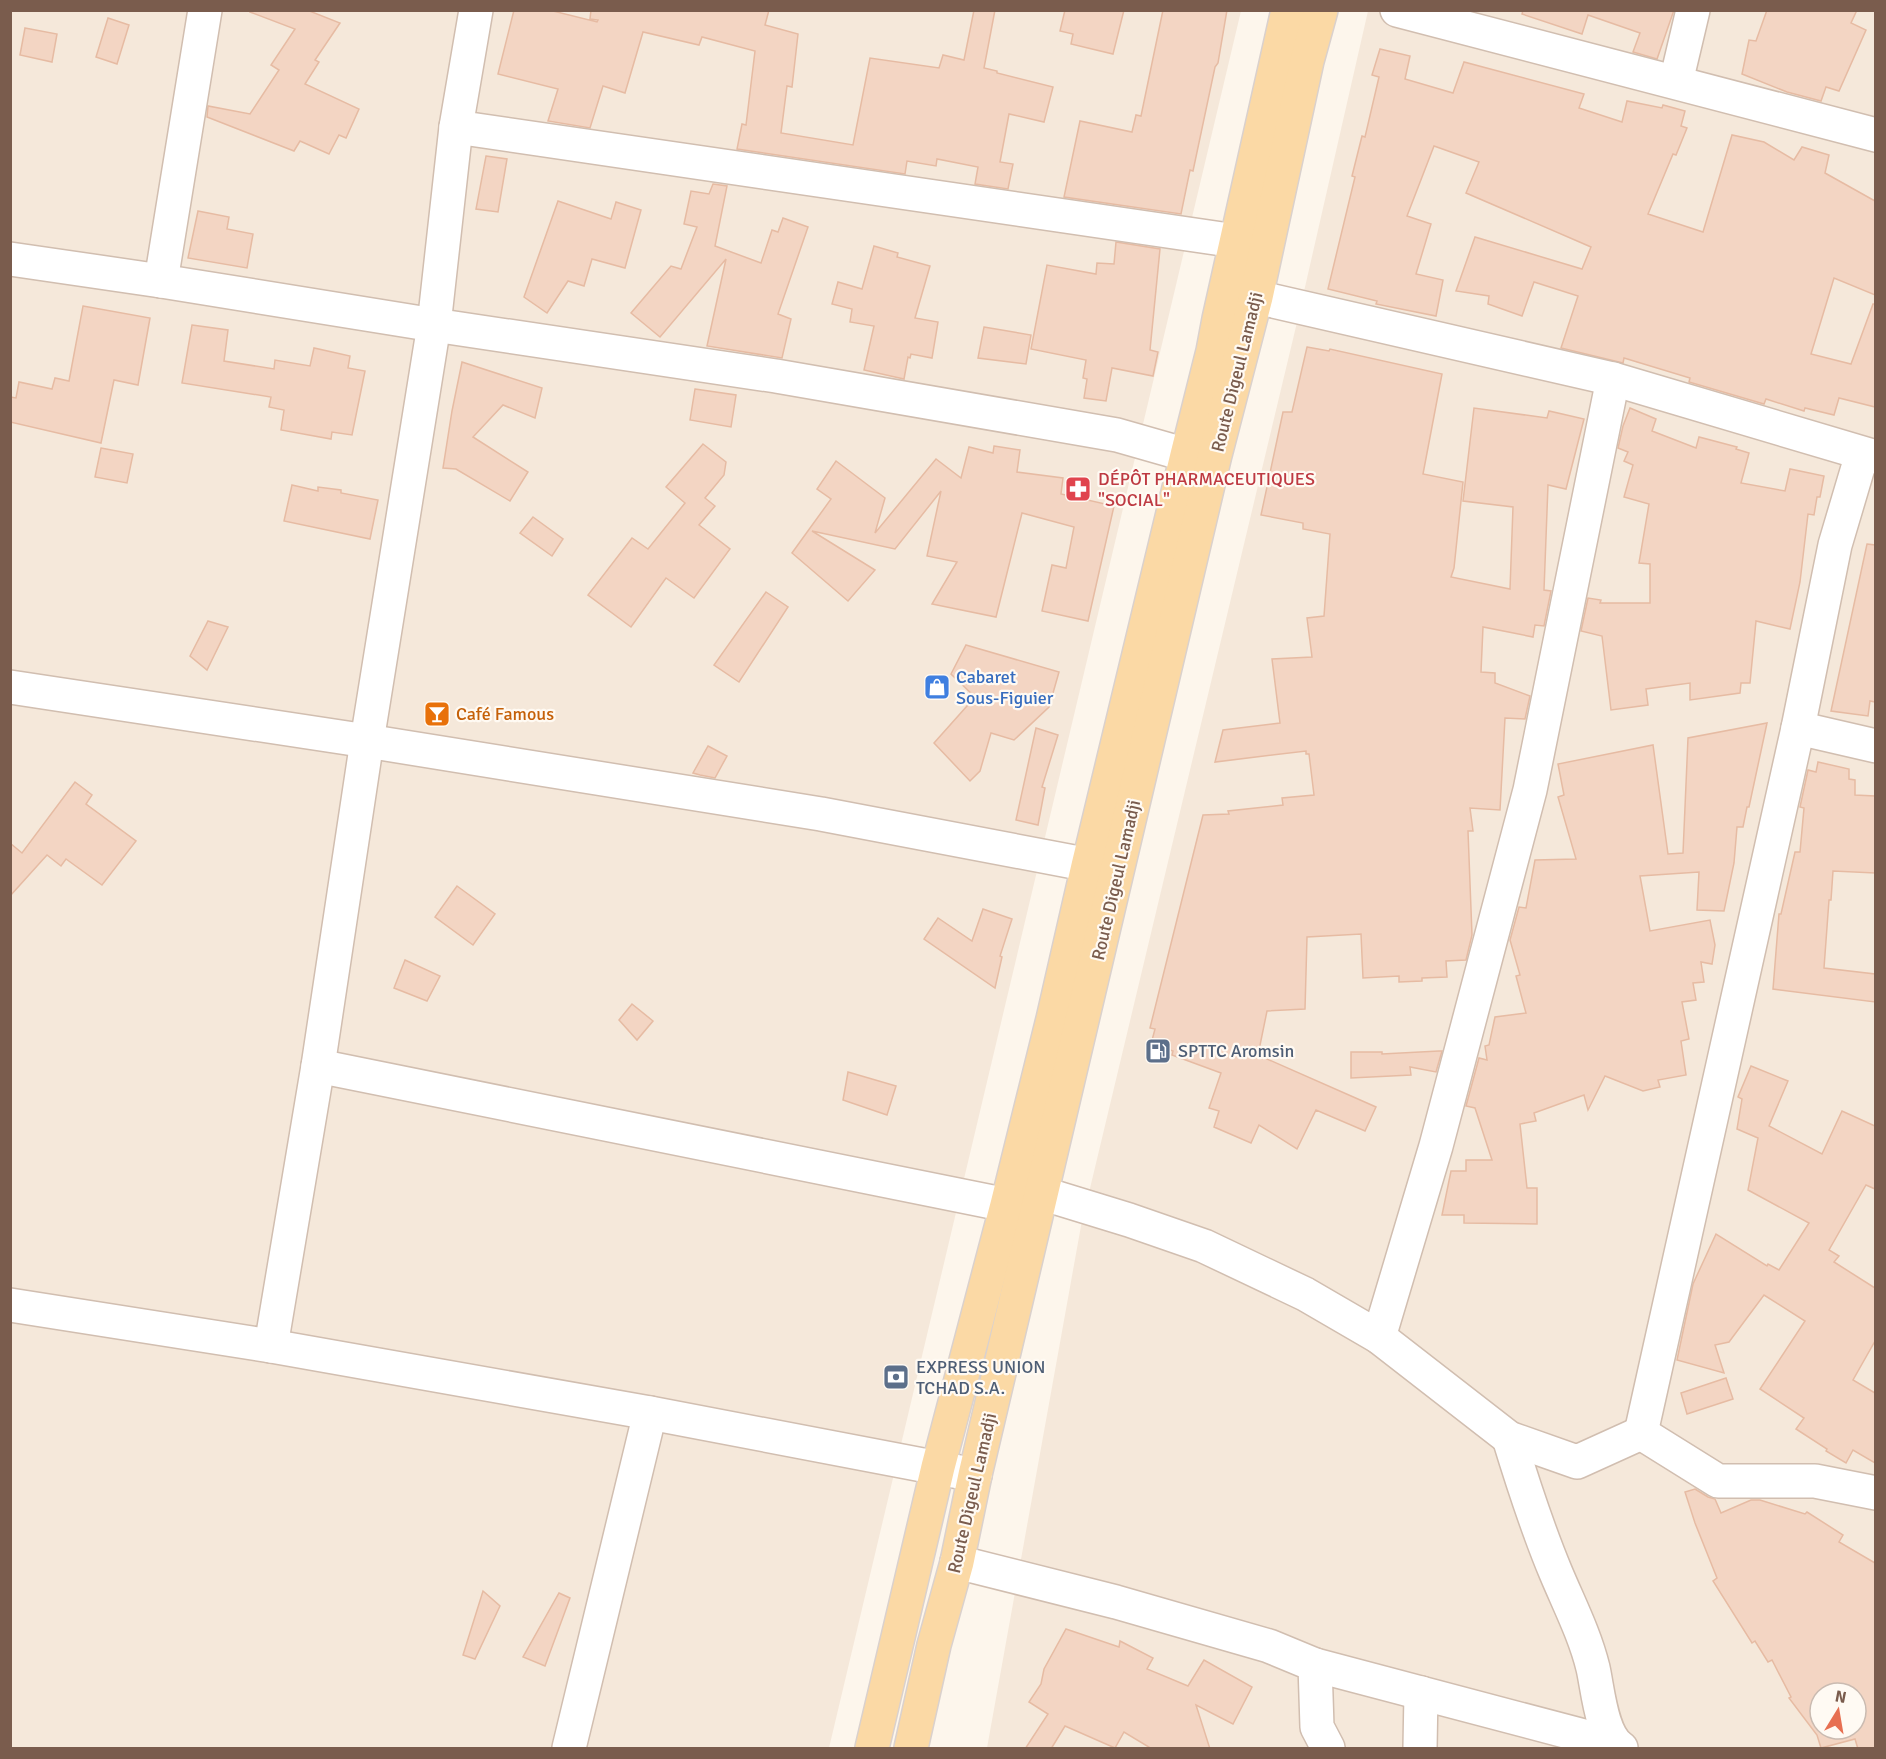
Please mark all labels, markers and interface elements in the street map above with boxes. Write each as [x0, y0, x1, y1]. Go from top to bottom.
street label: Route Digeul Lamadji [1206, 290, 1268, 454]
place label: DÉPÔT PHARMACEUTIQUES "SOCIAL" [1098, 468, 1315, 511]
pharmacy icon: DÉPÔT PHARMACEUTIQUES "SOCIAL" [1063, 474, 1093, 504]
place label: Cabaret Sous-Figuier [956, 666, 1054, 709]
shop icon: Cabaret Sous-Figuier [922, 672, 952, 702]
bar icon: Café Famous [422, 699, 452, 729]
place label: Café Famous [456, 703, 554, 725]
street label: Route Digeul Lamadji [1087, 798, 1145, 962]
fuel station icon: SPTTC Aromsin [1143, 1036, 1173, 1066]
place label: SPTTC Aromsin [1178, 1040, 1294, 1062]
place label: EXPRESS UNION TCHAD S.A. [916, 1356, 1046, 1399]
bank icon: EXPRESS UNION TCHAD S.A. [881, 1362, 911, 1392]
street label: Route Digeul Lamadji [943, 1411, 1001, 1575]
north arrow [1808, 1681, 1868, 1741]
text: N [1833, 1686, 1848, 1708]

